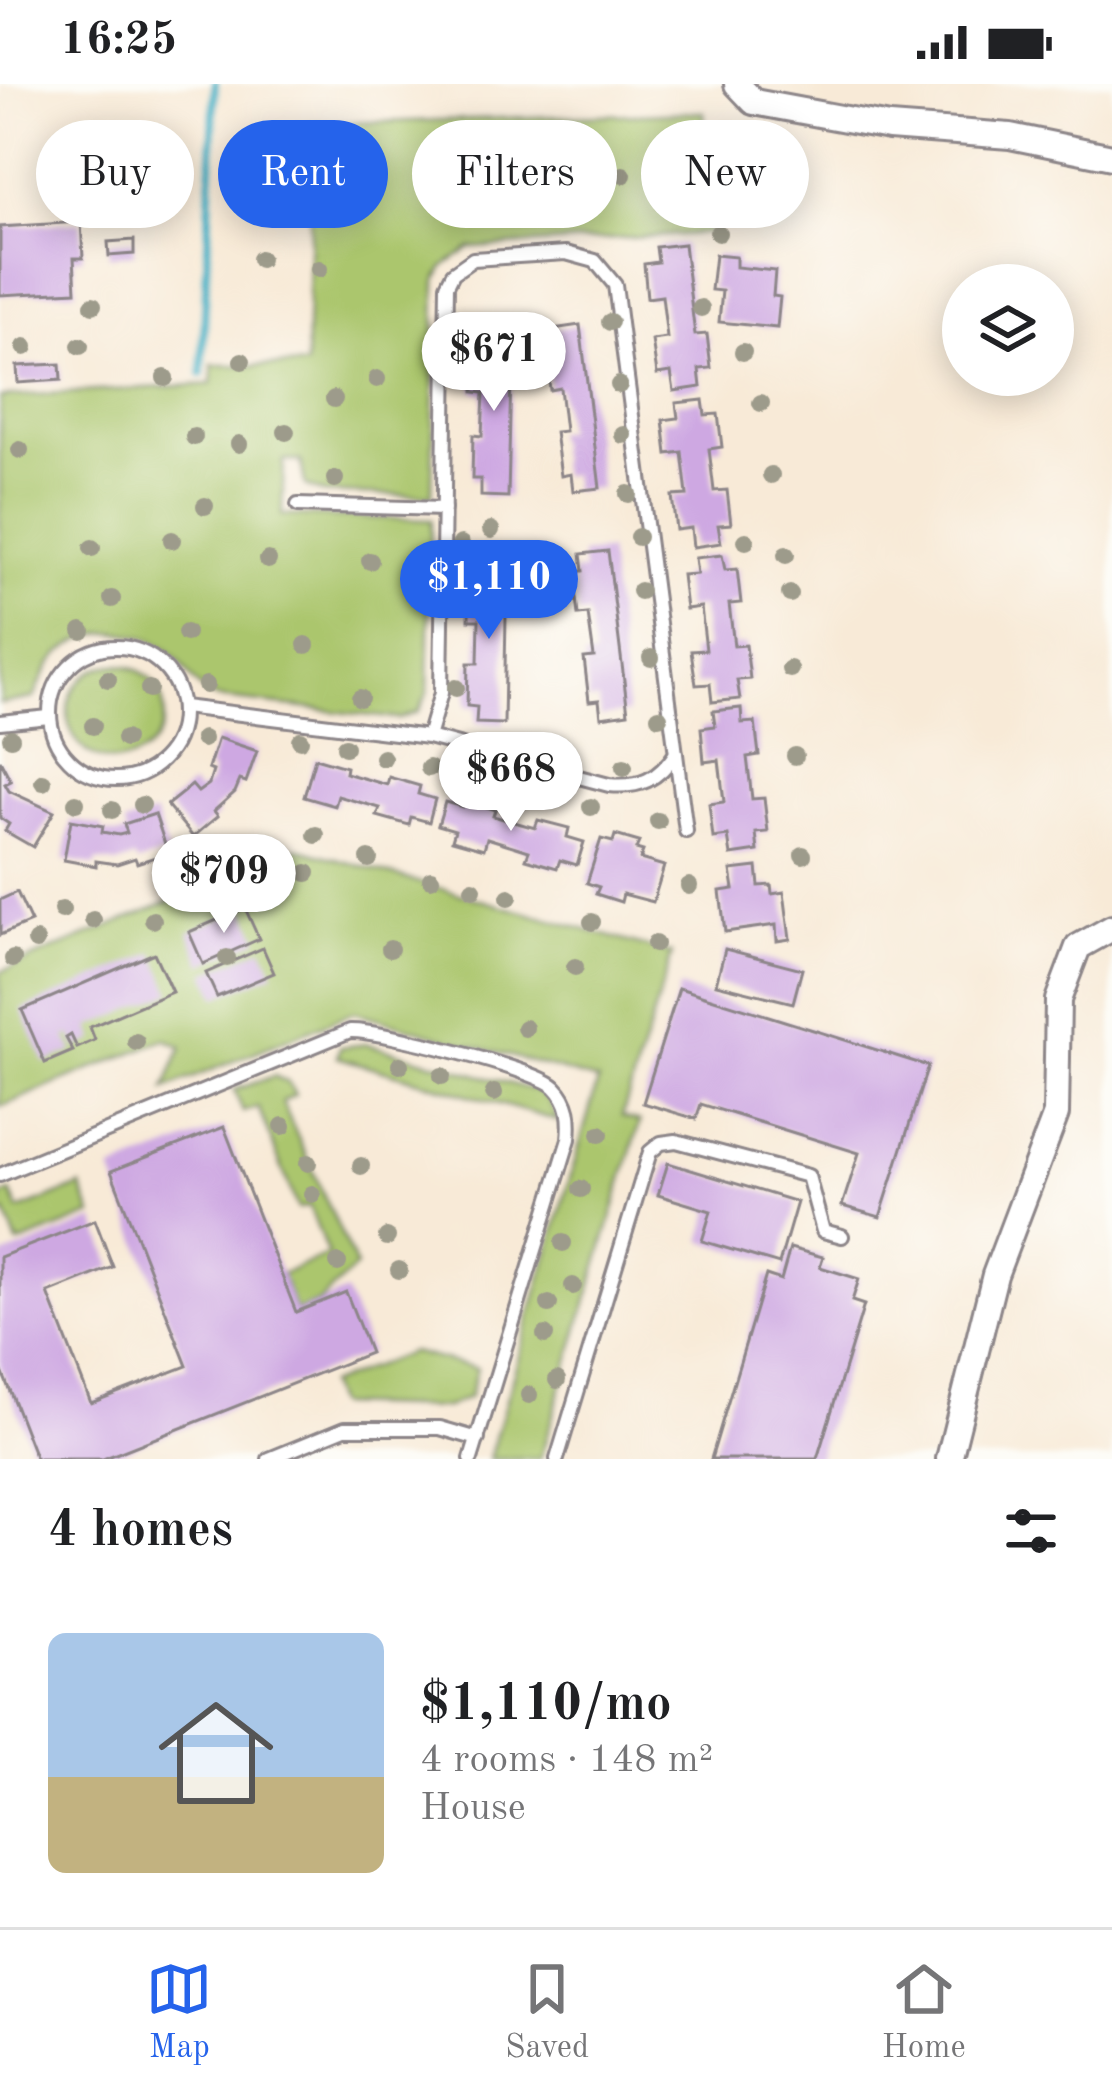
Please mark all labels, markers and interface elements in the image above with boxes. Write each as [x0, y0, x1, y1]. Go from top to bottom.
text: 16:25 [60, 19, 177, 64]
chip: Buy [36, 120, 194, 228]
chip: Rent [218, 120, 388, 228]
chip: Filters [412, 120, 617, 228]
chip: New [641, 120, 809, 228]
map controls [942, 264, 1074, 396]
button: layers [942, 264, 1074, 396]
pin: $671 [423, 312, 565, 414]
text: $671 [449, 331, 539, 370]
pin: $1,110 [391, 540, 587, 642]
text: $1,110 [427, 559, 551, 598]
pin: $668 [440, 732, 582, 834]
text: $668 [466, 751, 556, 790]
pin: $709 [153, 834, 295, 936]
text: $709 [179, 853, 269, 892]
icon: filters [998, 1498, 1064, 1564]
text: 4 homes [48, 1506, 233, 1557]
text: $1,110/mo [420, 1680, 672, 1731]
icon: home [144, 1681, 288, 1825]
text: 4 rooms · 148 m² [420, 1741, 713, 1780]
text: House [420, 1789, 526, 1828]
tab: Map [146, 1956, 212, 2069]
tab: Saved [505, 1956, 589, 2069]
tab: Home [882, 1956, 966, 2069]

